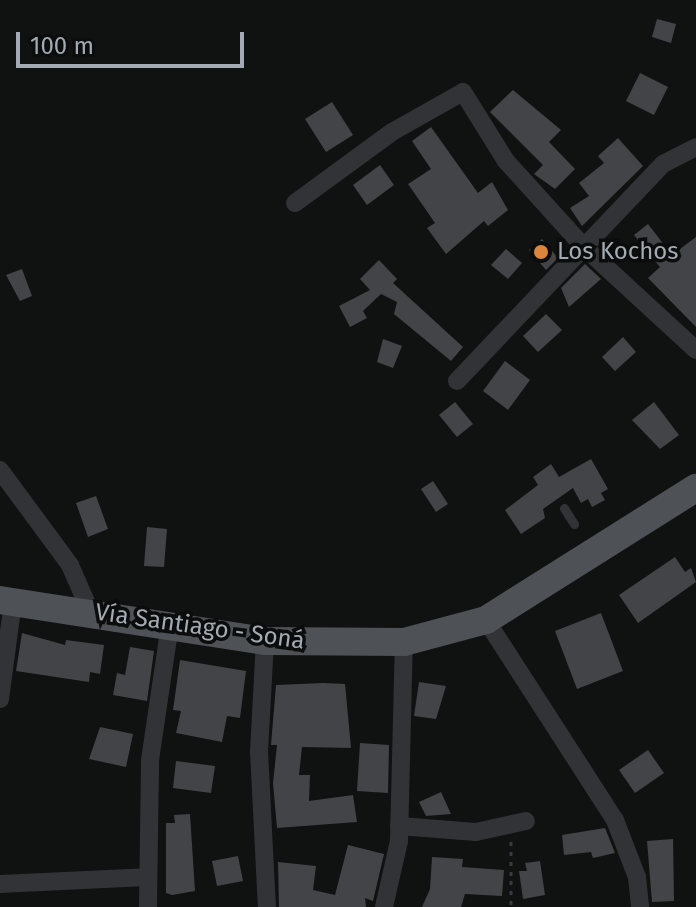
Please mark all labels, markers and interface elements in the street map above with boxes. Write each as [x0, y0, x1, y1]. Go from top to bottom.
scale bar [20, 16, 248, 66]
text: 100 m [30, 32, 94, 60]
place label: Los Kochos [557, 238, 679, 266]
marker: Los Kochos [532, 243, 550, 261]
street label: Vía Santiago - Soná [94, 598, 306, 656]

